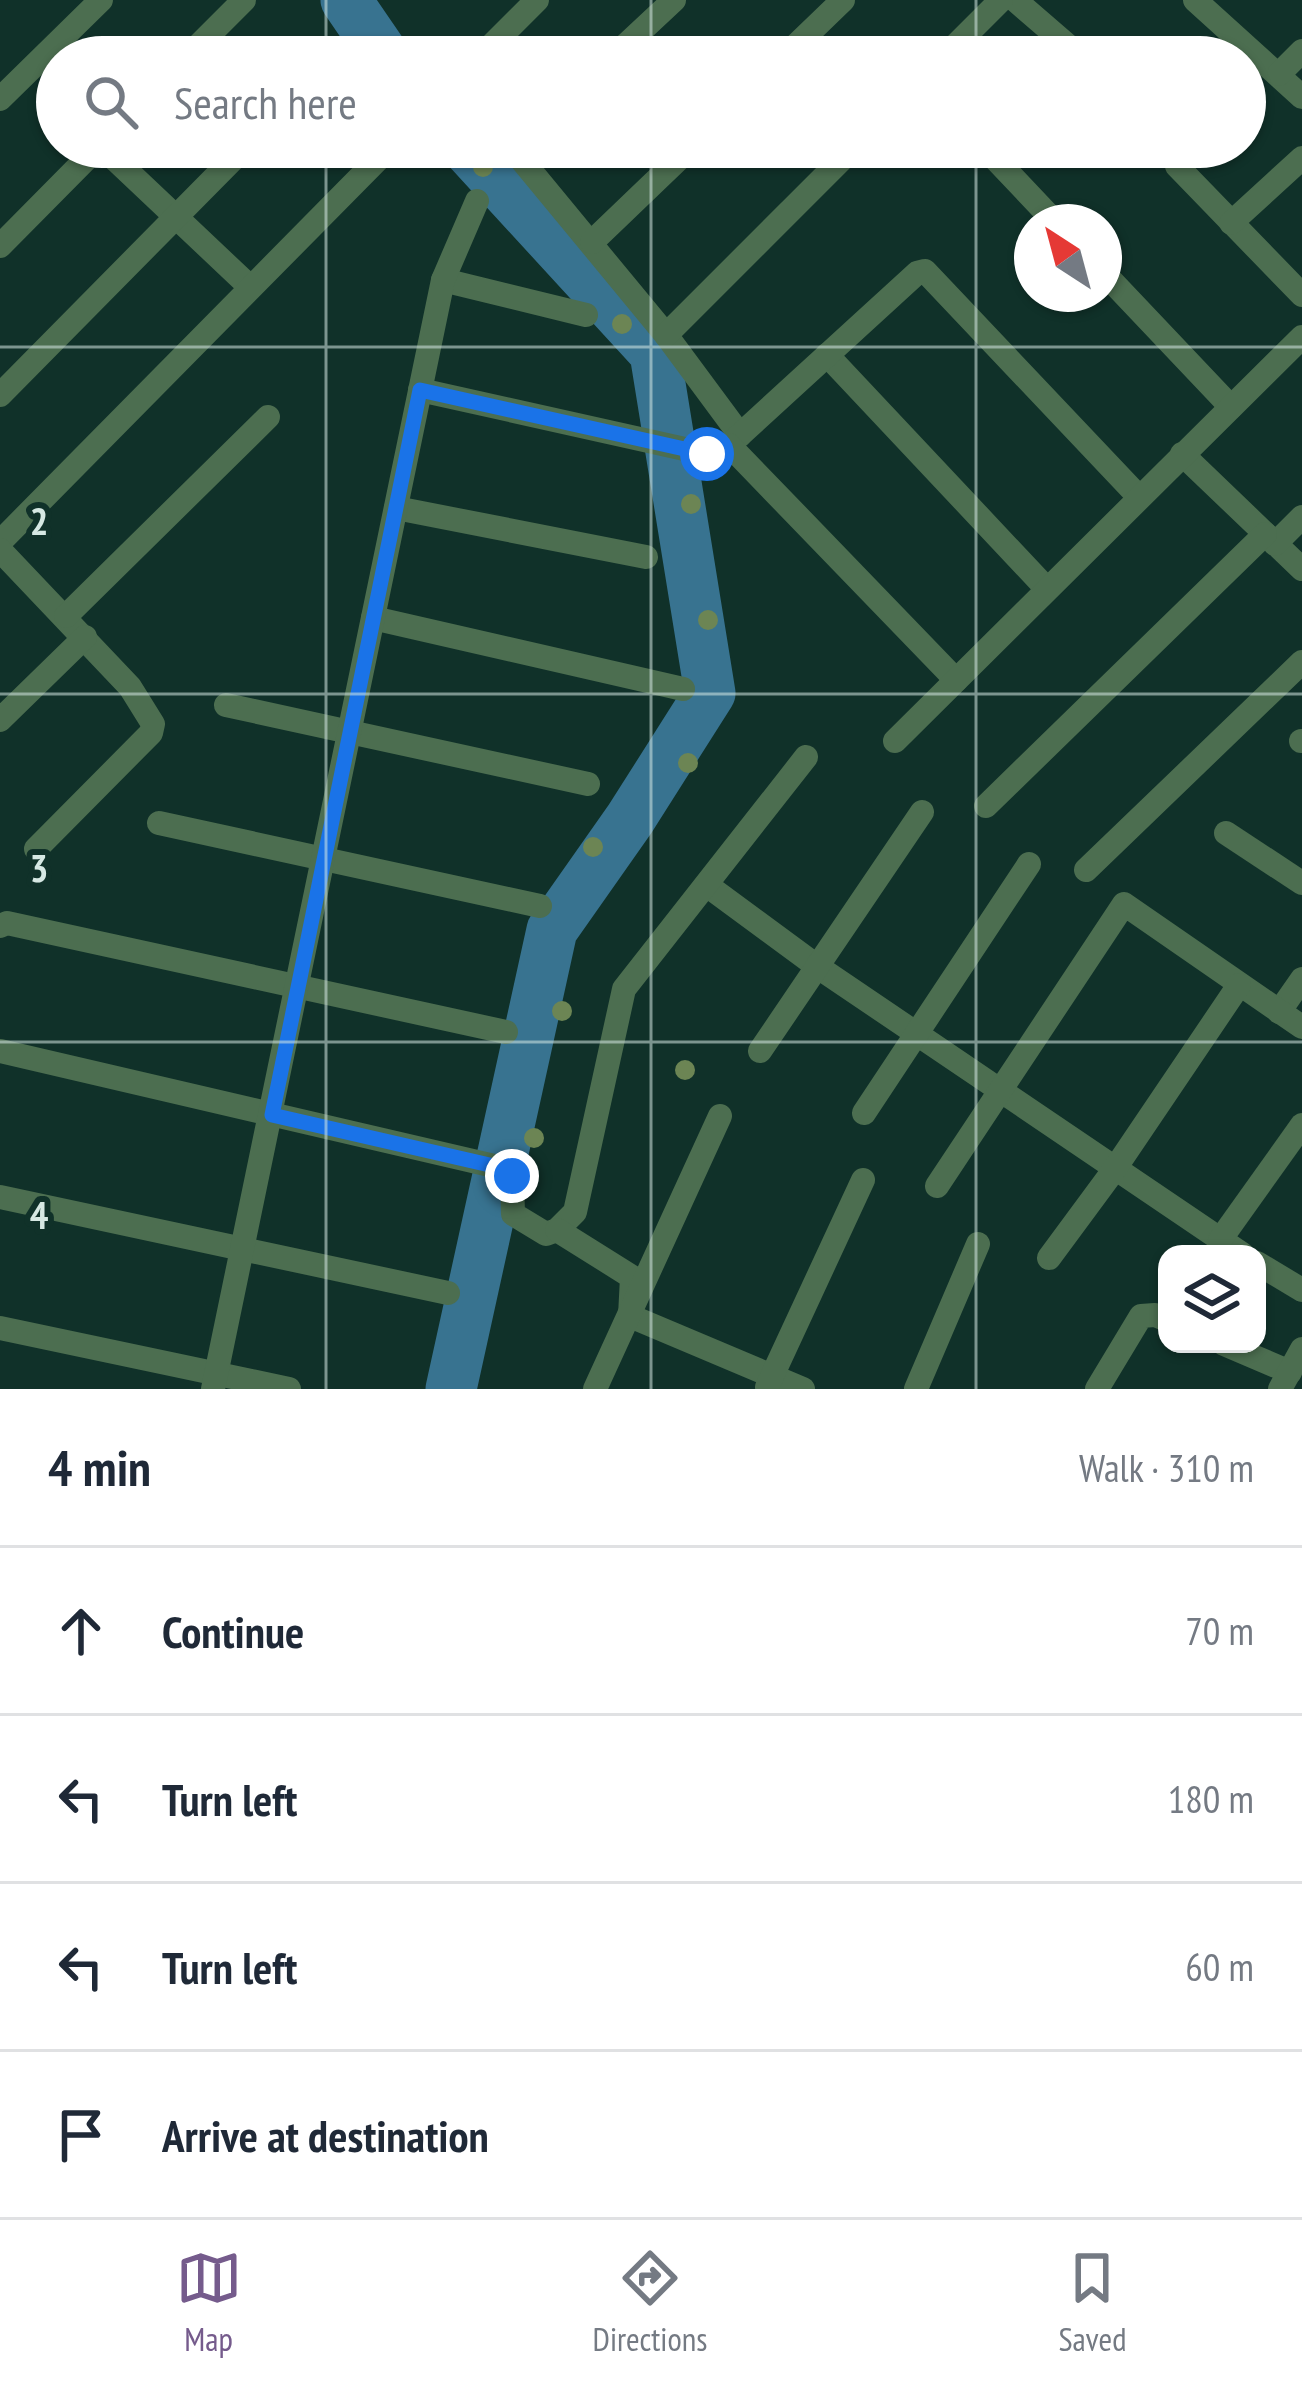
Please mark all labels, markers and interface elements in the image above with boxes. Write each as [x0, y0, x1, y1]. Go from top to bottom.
search box [36, 36, 1266, 168]
icon: search [78, 69, 144, 135]
text: Search here [174, 73, 357, 131]
north arrow [1014, 204, 1122, 312]
route start [680, 427, 734, 481]
text: 2 [30, 495, 48, 546]
text: 3 [30, 842, 48, 893]
route end [485, 1149, 539, 1203]
text: 4 [30, 1189, 49, 1240]
map controls [1158, 1245, 1266, 1353]
button: layers [1158, 1245, 1266, 1353]
text: 4 min [48, 1434, 151, 1500]
text: Walk · 310 m [1079, 1442, 1254, 1493]
icon: ahead [48, 1598, 114, 1664]
text: Continue [162, 1602, 304, 1660]
text: 70 m [1185, 1605, 1254, 1656]
icon: left [48, 1766, 114, 1832]
text: Turn left [162, 1770, 297, 1828]
text: 180 m [1168, 1773, 1254, 1824]
icon: left [48, 1934, 114, 2000]
text: Turn left [162, 1938, 297, 1996]
text: 60 m [1185, 1941, 1254, 1992]
icon: arrive [48, 2102, 114, 2168]
text: Arrive at destination [162, 2106, 489, 2164]
tab: Map [176, 2245, 242, 2360]
tab: Directions [593, 2245, 707, 2360]
tab: Saved [1058, 2245, 1126, 2360]

